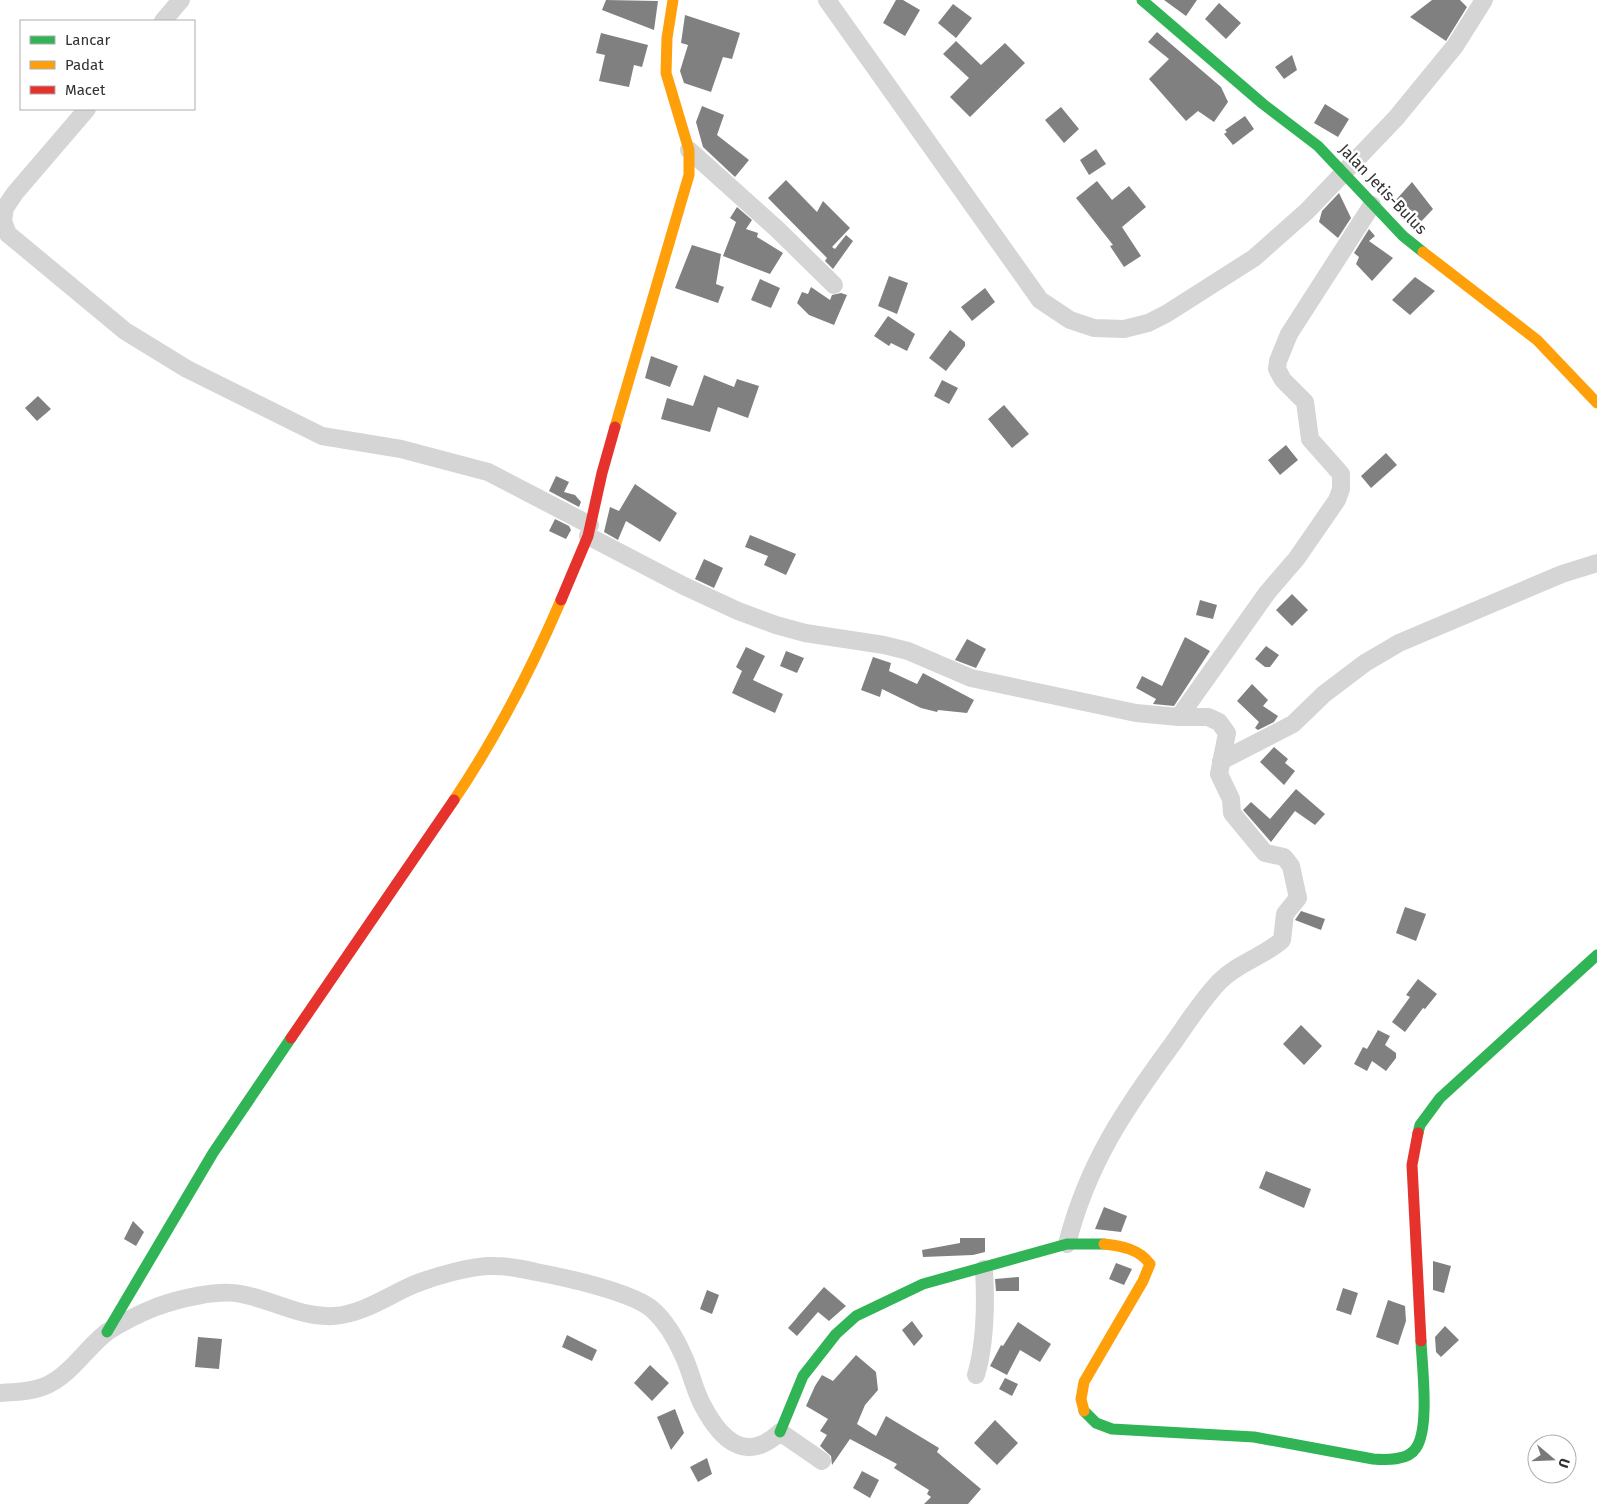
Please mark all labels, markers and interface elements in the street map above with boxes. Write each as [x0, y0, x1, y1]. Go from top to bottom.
legend [20, 20, 195, 110]
text: Lancar [65, 31, 110, 49]
text: Padat [65, 56, 104, 74]
text: Macet [65, 81, 106, 99]
street label: Jalan Jetis-Bulus [1335, 140, 1431, 238]
north arrow [1527, 1434, 1577, 1484]
text: U [1554, 1456, 1573, 1470]

